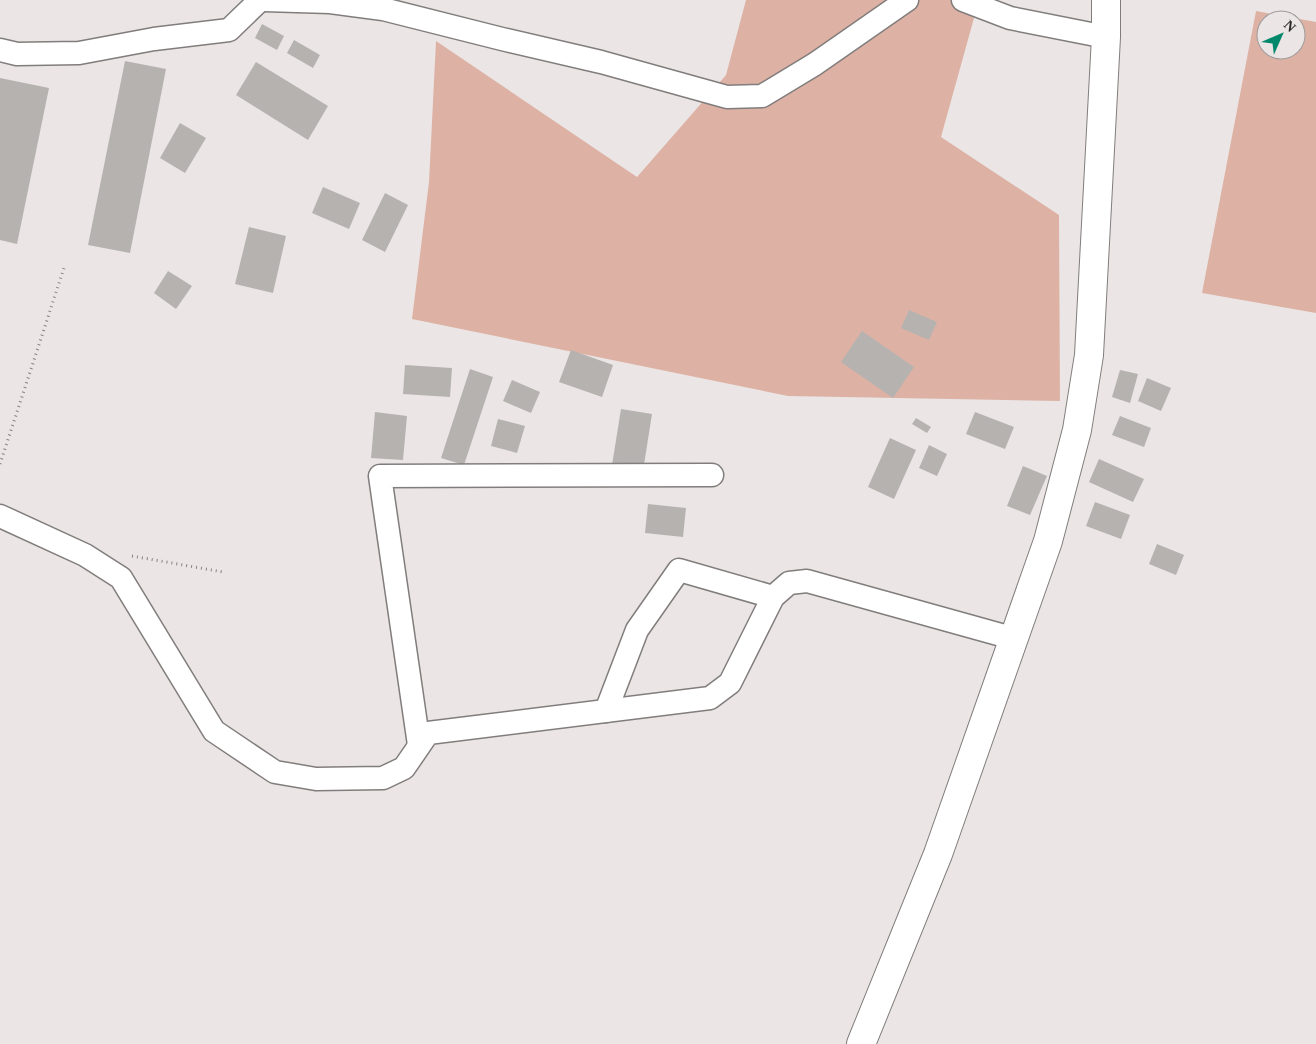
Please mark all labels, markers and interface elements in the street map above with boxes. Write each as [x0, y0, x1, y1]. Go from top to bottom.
north arrow [1256, 10, 1306, 60]
text: N [1281, 17, 1299, 35]

